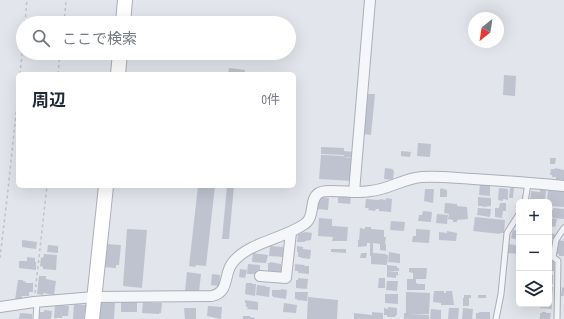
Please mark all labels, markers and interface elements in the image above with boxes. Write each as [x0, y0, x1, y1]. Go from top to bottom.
north arrow [468, 12, 504, 48]
search box [16, 16, 296, 60]
icon: search [30, 27, 52, 49]
text: ここで検索 [62, 30, 137, 49]
text: 周辺 [32, 91, 66, 111]
text: 0件 [261, 92, 280, 108]
map controls [516, 199, 552, 307]
button: + [516, 199, 552, 235]
button: − [516, 235, 552, 271]
button: layers [516, 271, 552, 307]

